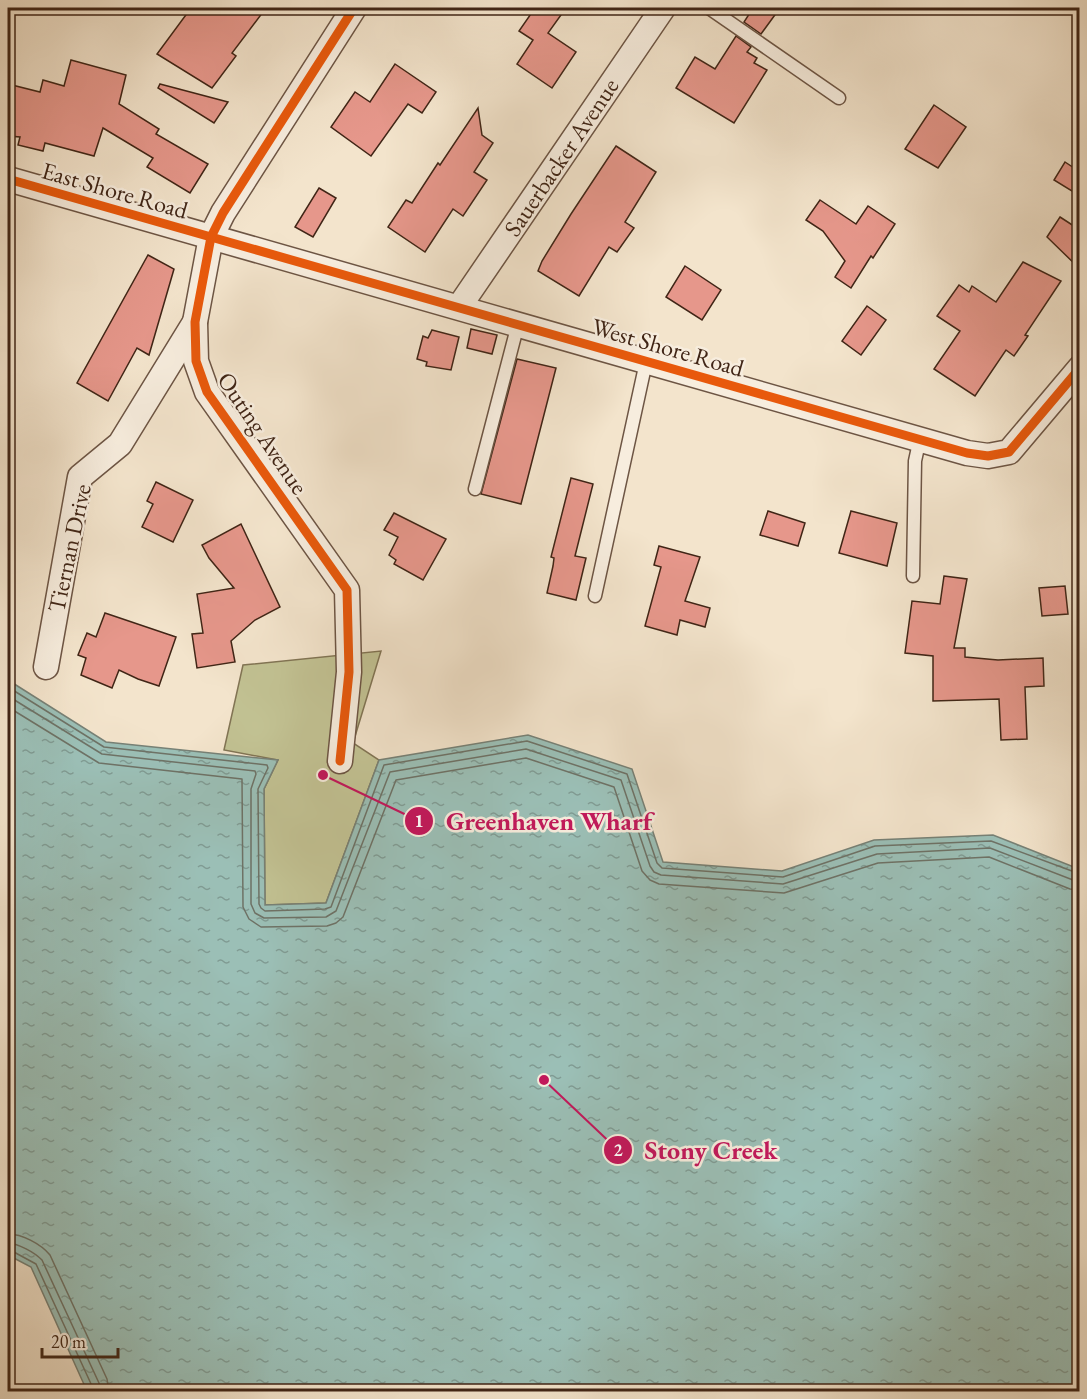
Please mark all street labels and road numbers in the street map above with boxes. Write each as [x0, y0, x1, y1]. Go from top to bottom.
street label: Sauerbacker Avenue [497, 72, 625, 242]
street label: East Shore Road [38, 154, 192, 226]
street label: West Shore Road [588, 310, 748, 384]
street label: Outing Avenue [211, 366, 315, 500]
street label: Tiernan Drive [40, 481, 98, 615]

